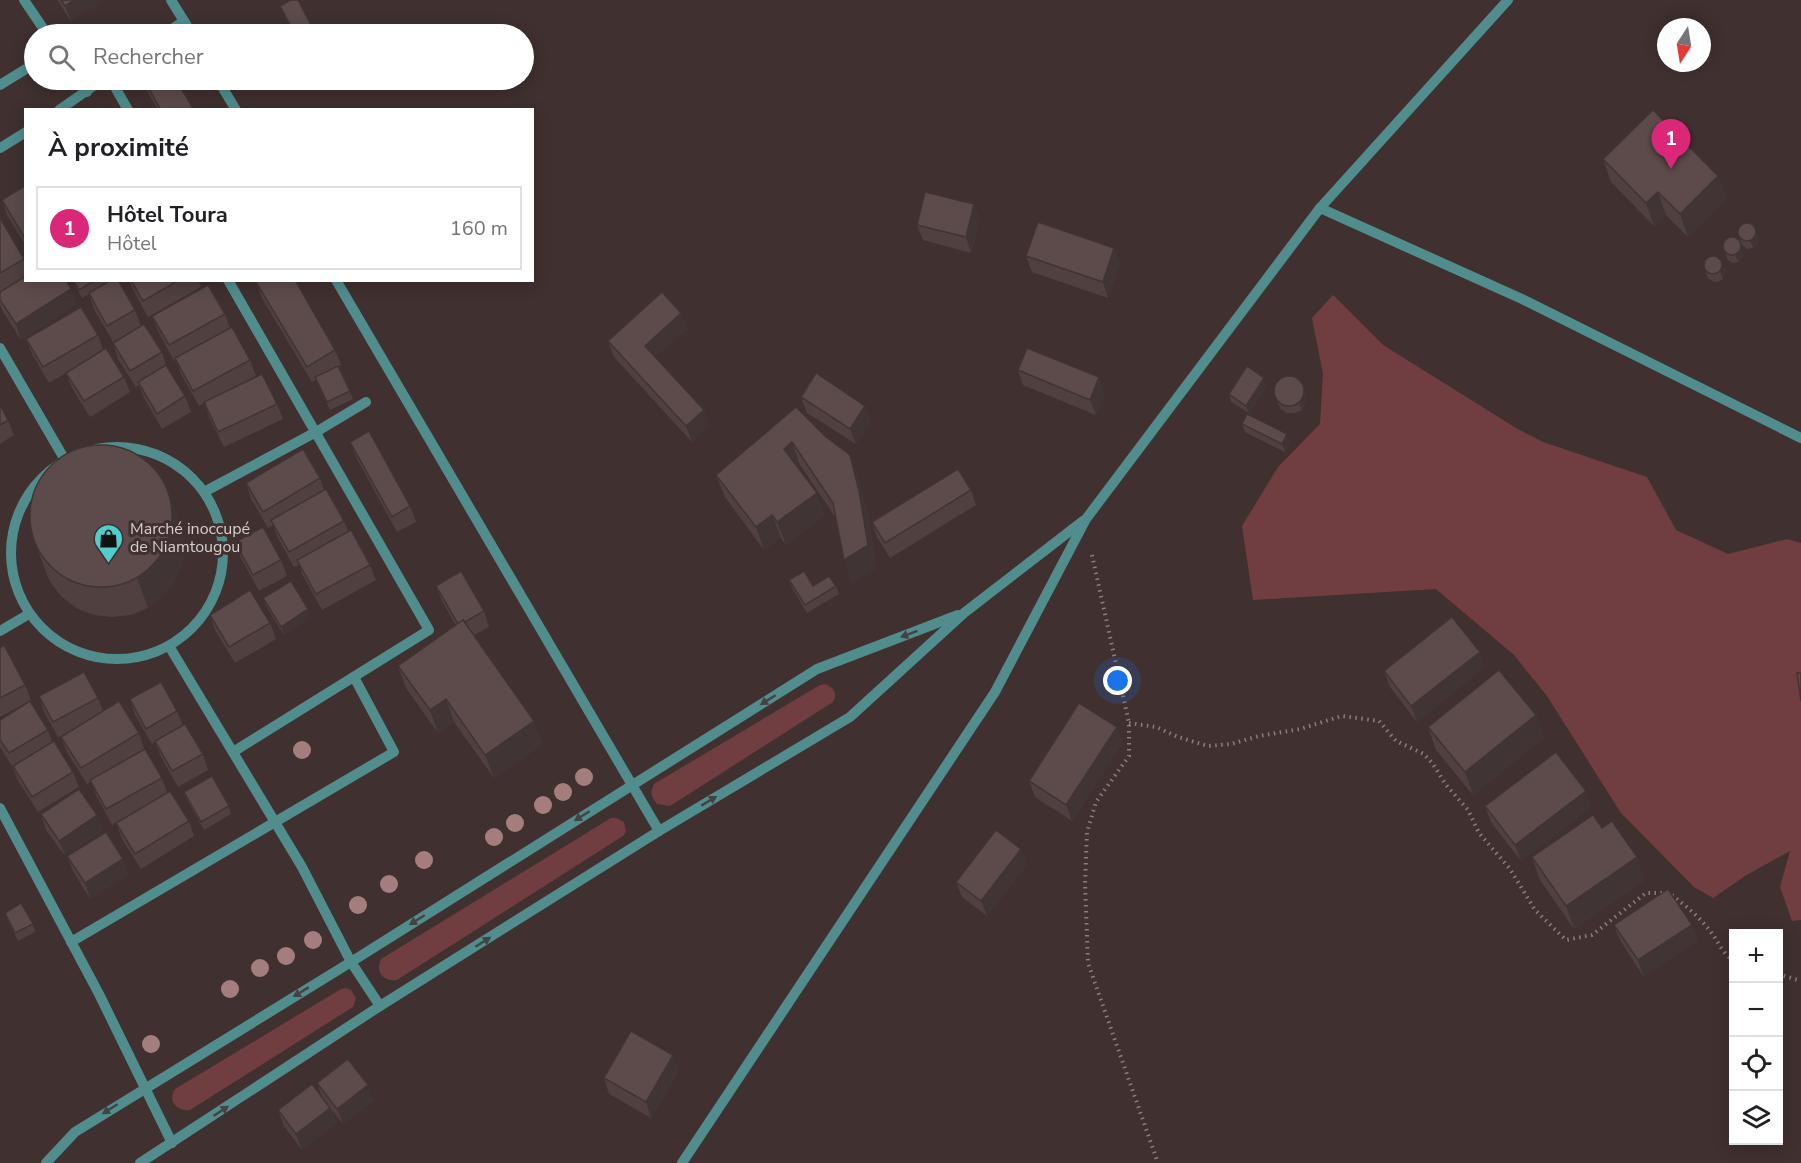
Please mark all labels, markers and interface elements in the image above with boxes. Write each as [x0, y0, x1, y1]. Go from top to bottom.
north arrow [1657, 18, 1711, 72]
search box [24, 24, 534, 90]
icon: search [45, 41, 78, 74]
text: Rechercher [93, 42, 204, 72]
pin: 1 [1652, 120, 1690, 169]
text: À proximité [48, 130, 189, 165]
text: Hôtel Toura [107, 200, 228, 230]
text: 1 [64, 215, 76, 242]
text: 160 m [450, 215, 508, 242]
text: Hôtel [107, 230, 157, 257]
place label: Marché inoccupé de Niamtougou [130, 518, 250, 558]
shop icon: Marché inoccupé de Niamtougou [93, 522, 125, 564]
one-way arrow [900, 630, 918, 639]
your location [1103, 666, 1132, 695]
one-way arrow [760, 694, 776, 705]
one-way arrow [701, 796, 717, 807]
one-way arrow [574, 810, 590, 821]
one-way arrow [409, 914, 425, 925]
map controls [1729, 929, 1783, 1145]
button: + [1729, 929, 1783, 983]
one-way arrow [475, 936, 491, 947]
button: − [1729, 983, 1783, 1037]
one-way arrow [293, 987, 309, 998]
button: locate [1729, 1037, 1783, 1091]
button: layers [1729, 1091, 1783, 1145]
one-way arrow [102, 1104, 119, 1115]
one-way arrow [213, 1105, 230, 1116]

